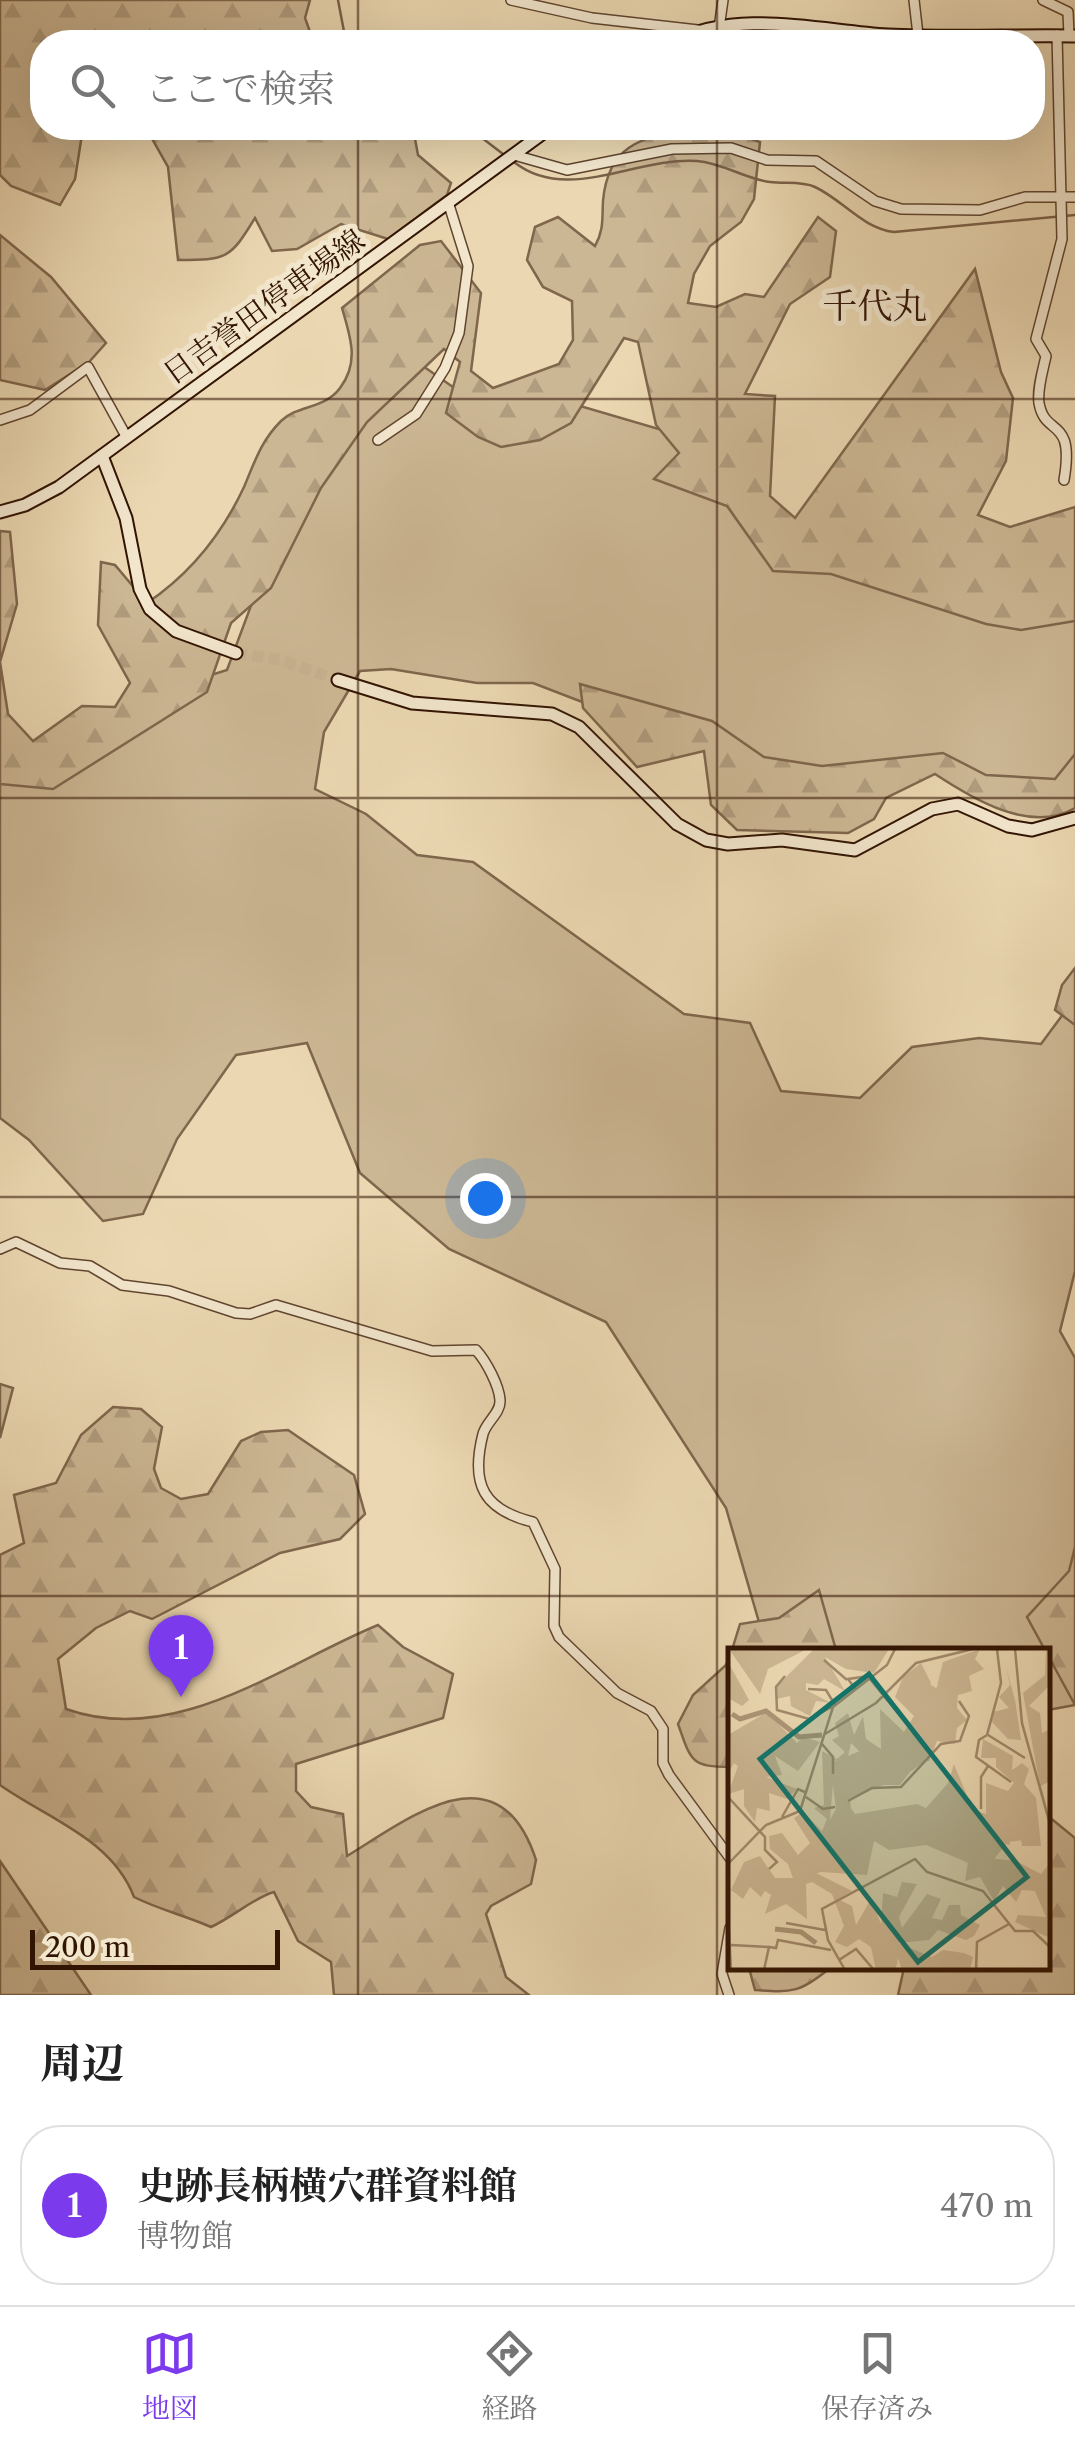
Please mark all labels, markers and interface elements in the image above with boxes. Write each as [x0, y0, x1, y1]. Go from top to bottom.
search box [30, 30, 1045, 140]
icon: search [65, 58, 120, 113]
text: ここで検索 [145, 65, 335, 112]
street label: 日吉誉田停車場線 [156, 221, 372, 392]
district label: 千代丸 [822, 284, 928, 327]
your location [460, 1173, 511, 1224]
pin: 1 [148, 1614, 214, 1697]
inset map [728, 1648, 1050, 1970]
scale bar [30, 1925, 280, 1970]
text: 200 m [45, 1930, 130, 1964]
text: 周辺 [40, 2037, 124, 2089]
text: 史跡長柄横穴群資料館 [137, 2162, 517, 2209]
text: 1 [67, 2186, 82, 2225]
text: 470 m [940, 2186, 1033, 2225]
text: 博物館 [137, 2216, 233, 2255]
tab: 地図 [142, 2326, 198, 2426]
tab: 経路 [481, 2326, 537, 2426]
tab: 保存済み [821, 2326, 933, 2426]

